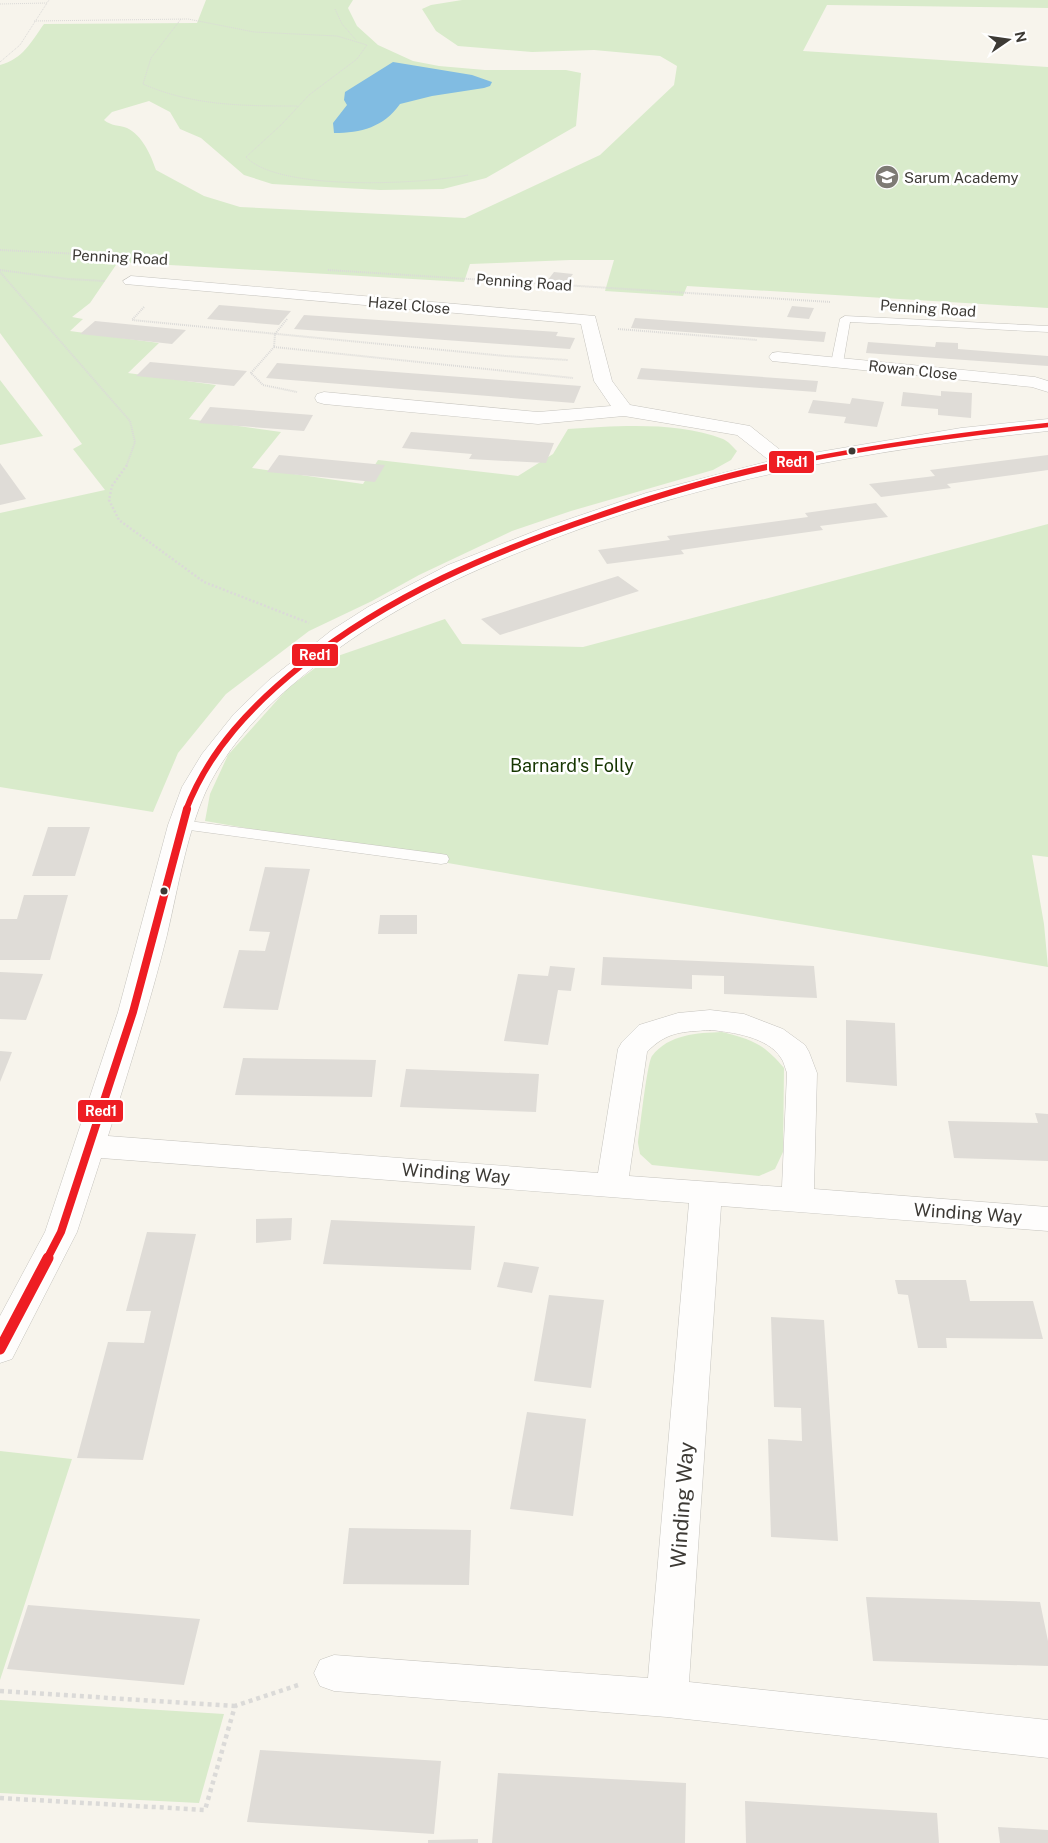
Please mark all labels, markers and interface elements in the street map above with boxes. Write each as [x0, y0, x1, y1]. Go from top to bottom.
north arrow [983, 15, 1033, 65]
text: N [1012, 30, 1030, 44]
school or university icon: Sarum Academy [874, 164, 900, 190]
place label: Sarum Academy [904, 169, 1019, 186]
street label: Penning Road [72, 246, 168, 268]
street label: Penning Road [475, 270, 573, 294]
street label: Hazel Close [367, 293, 451, 317]
street label: Penning Road [879, 296, 977, 320]
street label: Rowan Close [868, 357, 958, 383]
unlabelled marker [847, 446, 857, 456]
line badge: Red1 [768, 450, 815, 474]
text: Red1 [776, 454, 808, 470]
line badge: Red1 [291, 643, 339, 667]
text: Red1 [299, 647, 331, 663]
park label: Barnard's Folly [510, 755, 634, 776]
unlabelled marker [159, 886, 169, 896]
line badge: Red1 [77, 1099, 124, 1123]
text: Red1 [85, 1103, 117, 1119]
street label: Winding Way [401, 1159, 511, 1187]
street label: Winding Way [913, 1199, 1023, 1227]
street label: Winding Way [665, 1441, 699, 1569]

